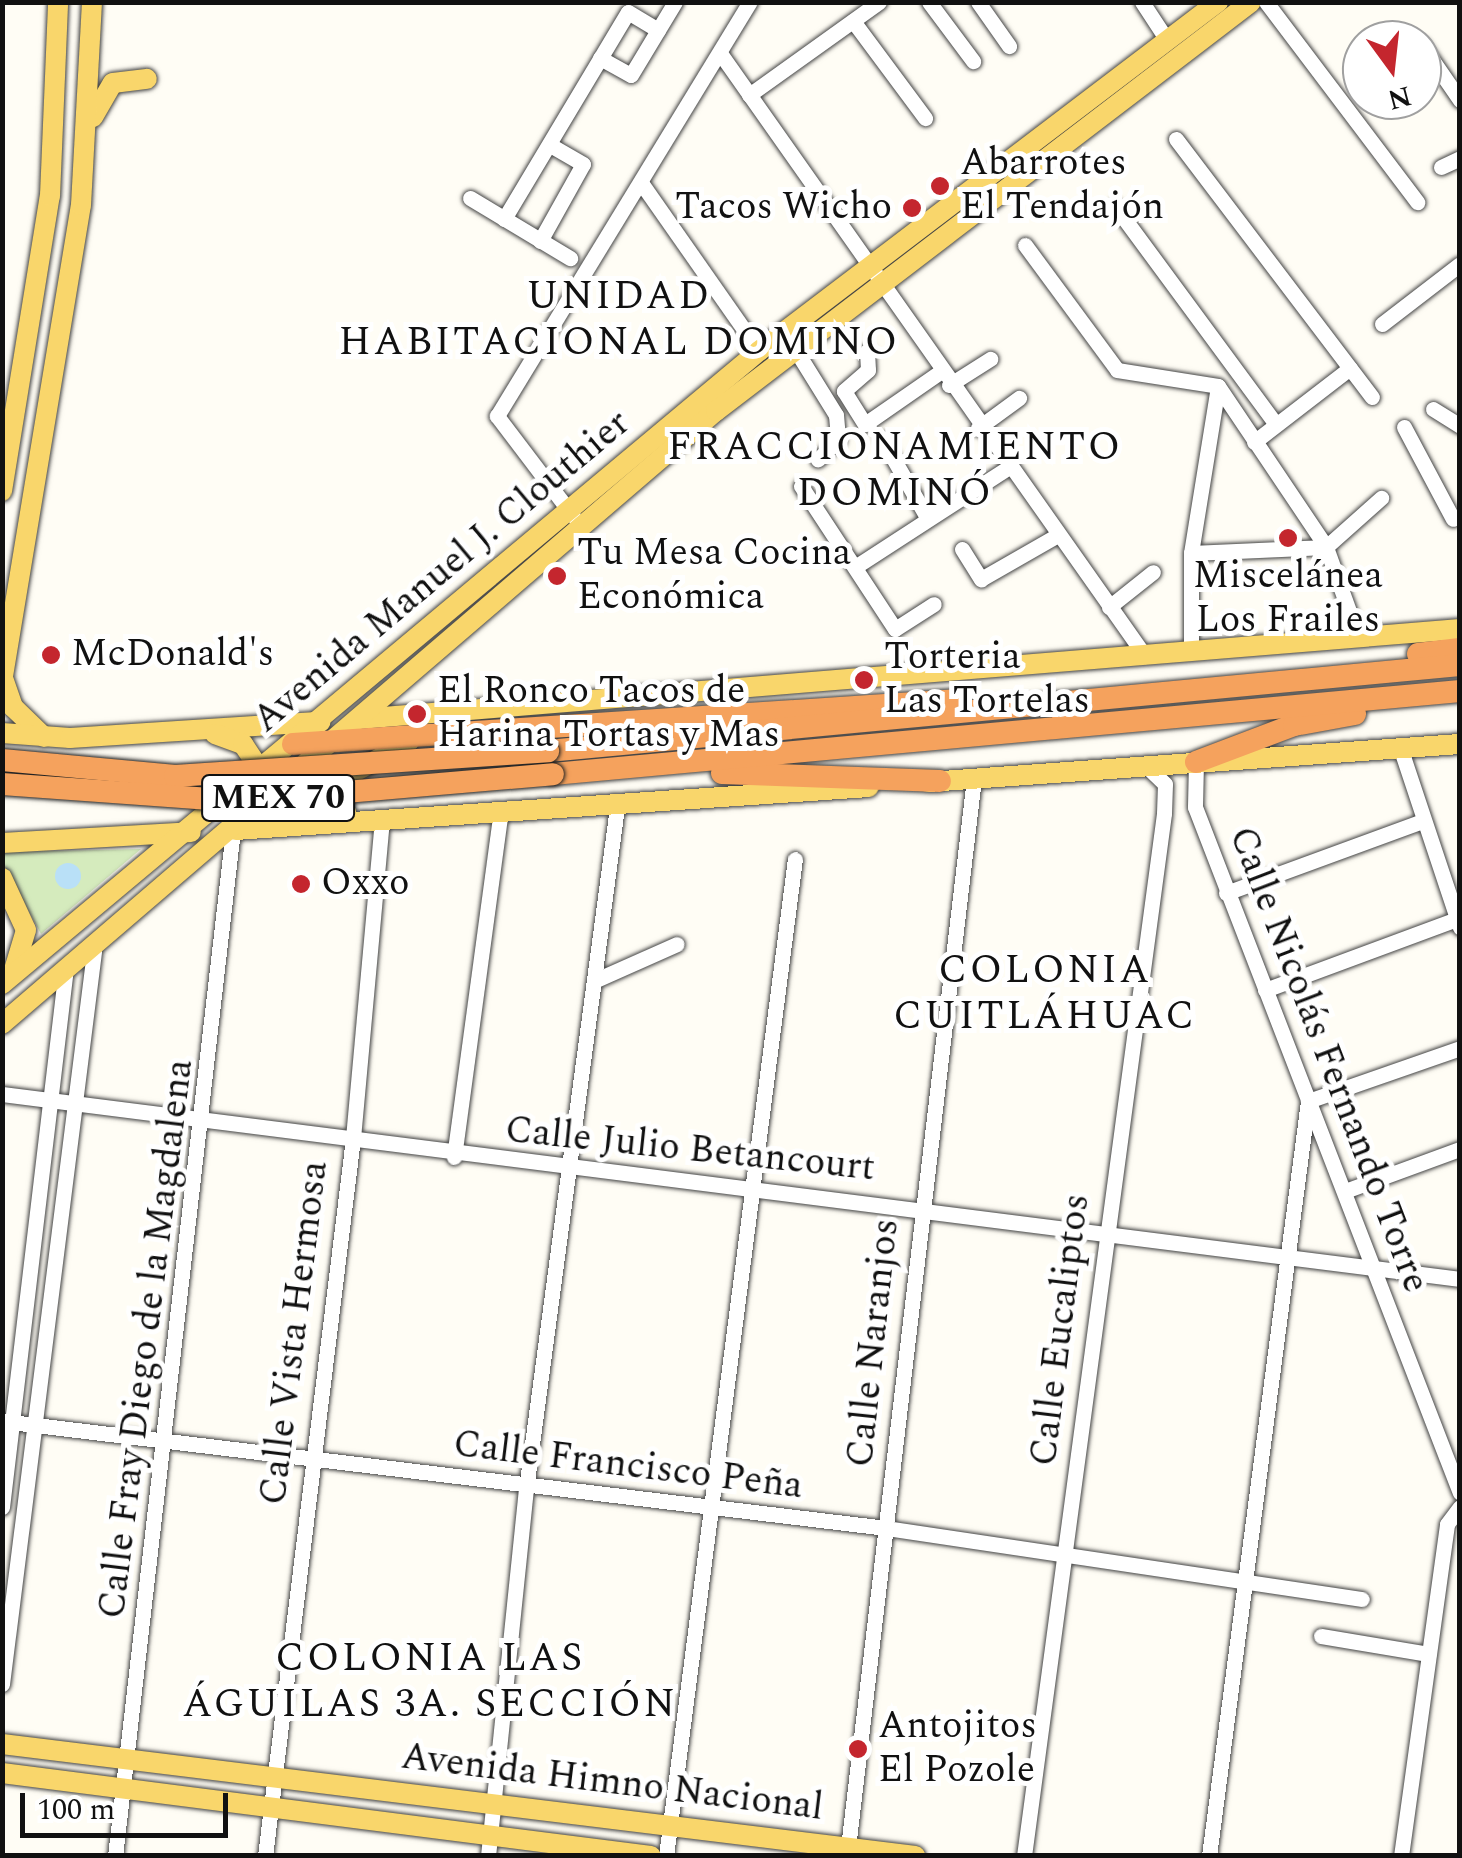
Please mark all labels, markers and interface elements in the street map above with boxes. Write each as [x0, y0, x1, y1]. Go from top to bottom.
north arrow [1342, 20, 1442, 120]
text: N [1383, 74, 1416, 121]
place label: Abarrotes El Tendajón [960, 141, 1164, 230]
marker: Abarrotes El Tendajón [929, 175, 951, 197]
place label: Tacos Wicho [675, 185, 892, 231]
marker: Tacos Wicho [901, 197, 923, 219]
district label: UNIDAD HABITACIONAL DOMINO [338, 273, 900, 367]
street label: Avenida Manuel J. Clouthier [244, 401, 640, 743]
district label: FRACCIONAMIENTO DOMINÓ [667, 424, 1123, 518]
marker: Miscelánea Los Frailes [1277, 527, 1299, 549]
place label: Tu Mesa Cocina Económica [577, 531, 851, 620]
place label: Miscelánea Los Frailes [1193, 554, 1383, 644]
marker: Tu Mesa Cocina Económica [546, 565, 568, 587]
place label: McDonald's [71, 632, 274, 678]
place label: Torteria Las Tortelas [884, 635, 1090, 724]
marker: McDonald's [40, 644, 62, 666]
place label: El Ronco Tacos de Harina Tortas y Mas [437, 669, 780, 758]
marker: Torteria Las Tortelas [853, 669, 875, 691]
marker: El Ronco Tacos de Harina Tortas y Mas [406, 703, 428, 725]
road number: MEX 70 [200, 768, 356, 828]
street label: Calle Nicolás Fernando Torre [1218, 821, 1438, 1299]
place label: Oxxo [321, 861, 410, 907]
marker: Oxxo [290, 873, 312, 895]
district label: COLONIA CUITLÁHUAC [893, 947, 1197, 1041]
street label: Calle Fray Diego de la Magdalena [90, 1057, 204, 1621]
street label: Calle Julio Betancourt [503, 1108, 877, 1192]
street label: Calle Vista Hermosa [251, 1158, 339, 1508]
street label: Calle Eucaliptos [1022, 1191, 1100, 1469]
street label: Calle Naranjos [838, 1216, 910, 1470]
street label: Calle Francisco Peña [451, 1422, 805, 1510]
district label: COLONIA LAS ÁGUILAS 3A. SECCIÓN [182, 1635, 678, 1729]
place label: Antojitos El Pozole [878, 1704, 1037, 1794]
street label: Avenida Himno Nacional [398, 1734, 826, 1832]
marker: Antojitos El Pozole [847, 1738, 869, 1760]
scale bar [25, 1773, 232, 1835]
text: 100 m [37, 1787, 115, 1833]

